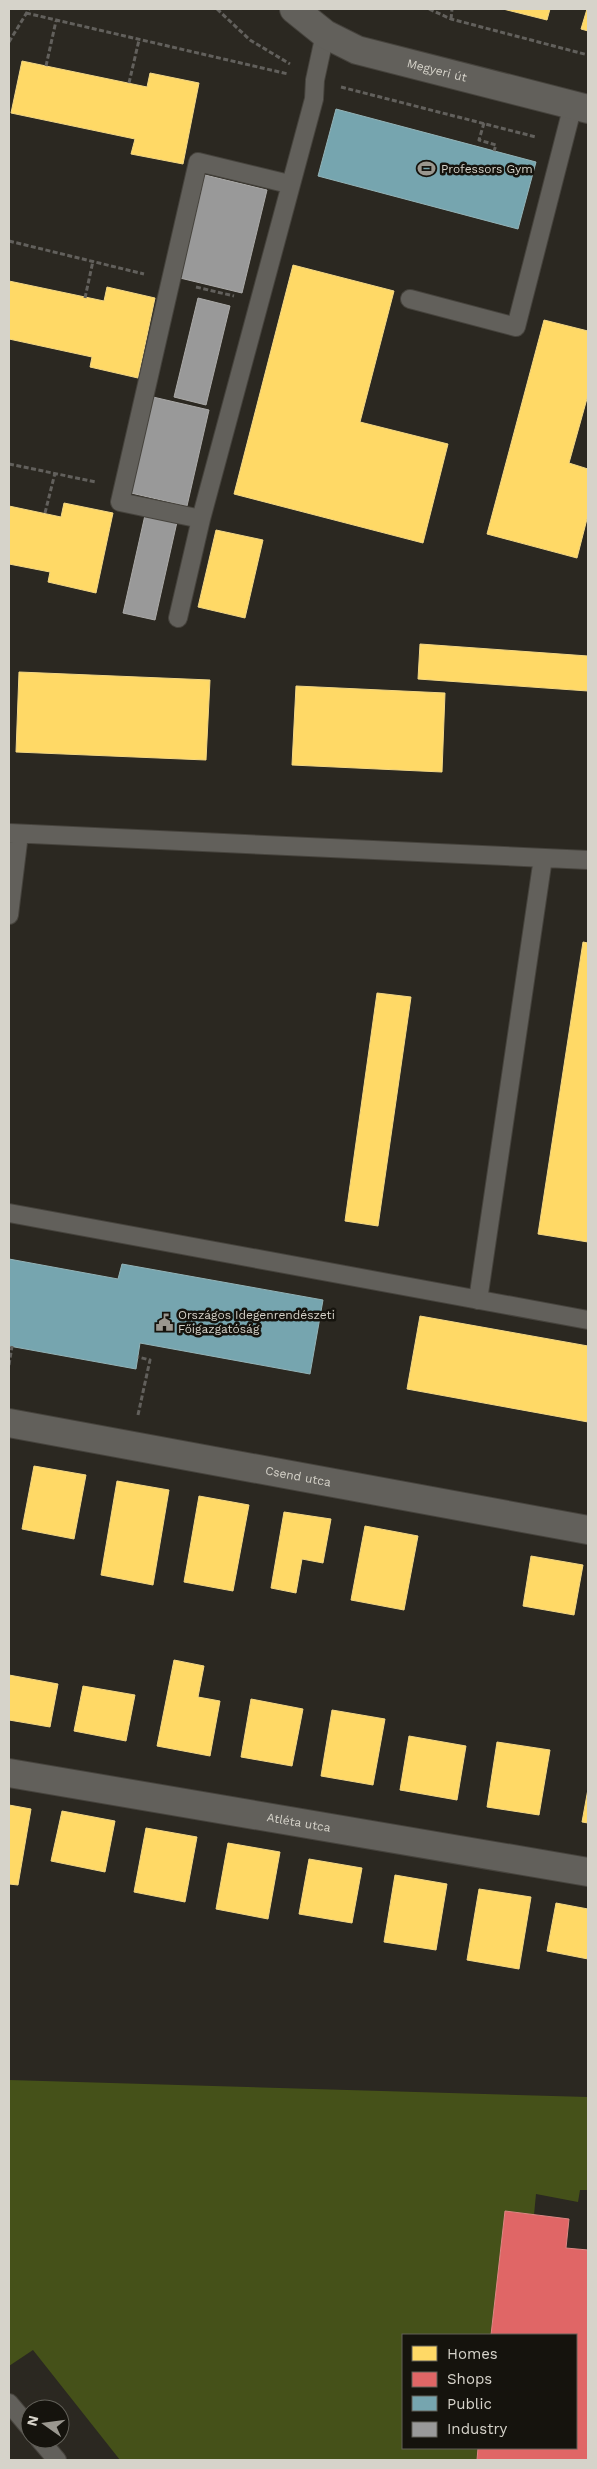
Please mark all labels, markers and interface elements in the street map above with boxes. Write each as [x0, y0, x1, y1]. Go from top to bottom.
street label: Megyeri út [405, 56, 468, 85]
sports icon: Professors Gym [417, 159, 437, 179]
place label: Professors Gym [441, 162, 533, 176]
place label: Országos Idegenrendészeti Főigazgatóság [178, 1308, 335, 1336]
public building icon: Országos Idegenrendészeti Főigazgatóság [154, 1312, 174, 1332]
street label: Csend utca [264, 1463, 332, 1489]
street label: Atléta utca [266, 1810, 332, 1835]
legend [402, 2334, 577, 2449]
text: Homes [447, 2345, 498, 2363]
text: Shops [447, 2370, 492, 2388]
text: Public [447, 2395, 492, 2413]
north arrow [20, 2399, 70, 2449]
text: N [23, 2414, 41, 2428]
text: Industry [447, 2420, 508, 2438]

